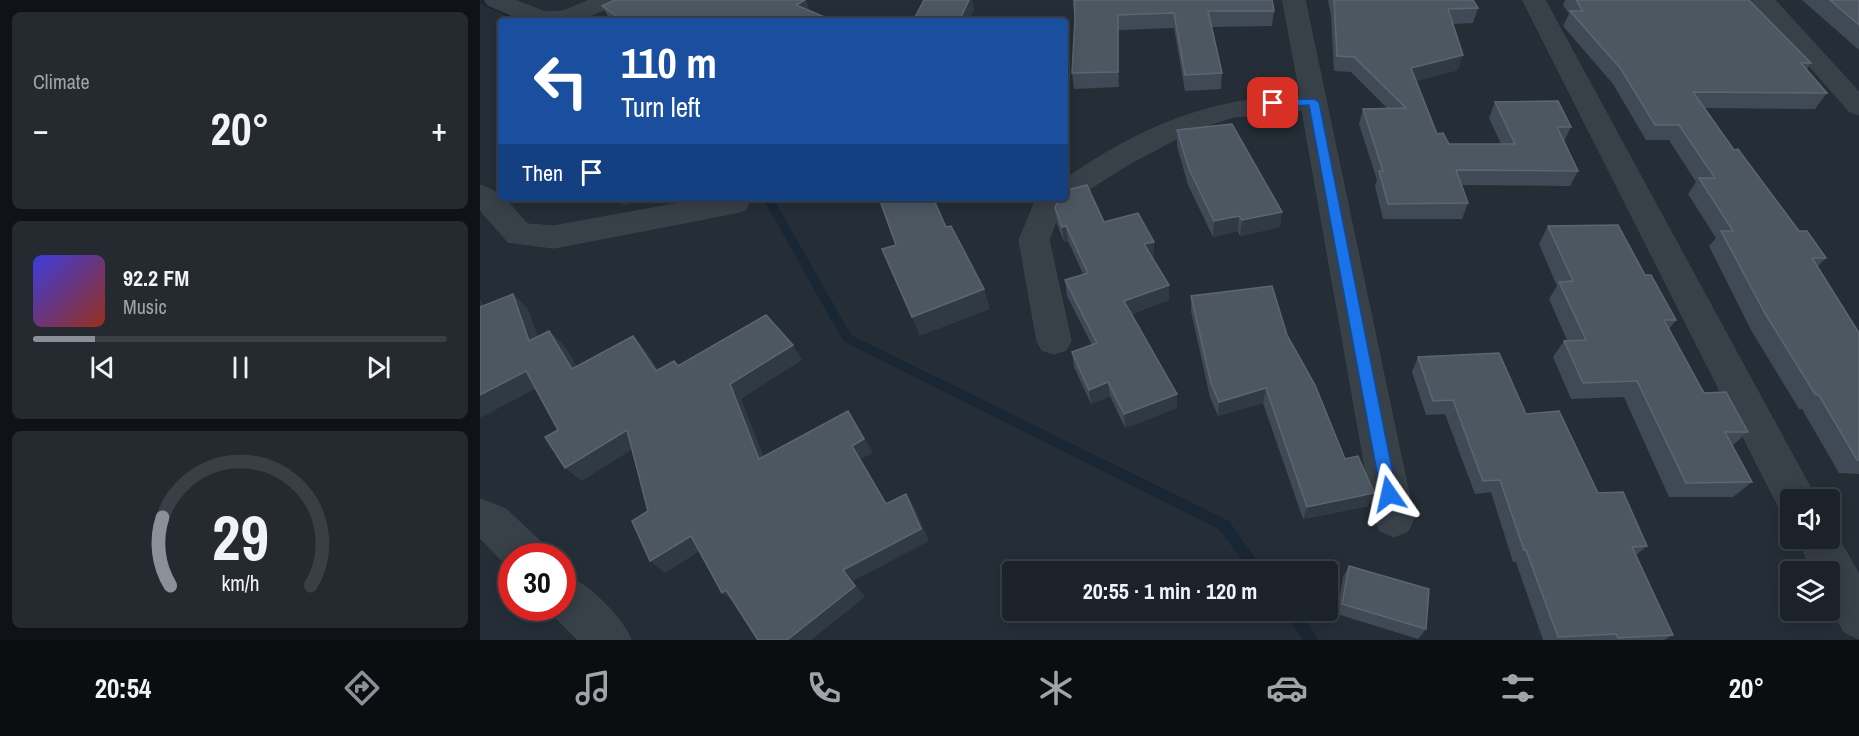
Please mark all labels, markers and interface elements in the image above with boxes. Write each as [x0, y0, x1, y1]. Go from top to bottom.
text: 110 m [621, 35, 717, 91]
icon: left [522, 42, 600, 120]
text: Climate [33, 68, 90, 95]
pin [1247, 77, 1298, 128]
icon: arrive [1256, 86, 1289, 119]
text: Turn left [621, 89, 700, 125]
text: 20° [210, 98, 270, 159]
text: − [33, 107, 49, 151]
text: + [431, 107, 447, 151]
icon: arrive [575, 156, 608, 189]
text: Then [522, 158, 563, 188]
text: 92.2 FM [123, 263, 189, 293]
text: Music [123, 293, 167, 320]
icon: previous [86, 351, 119, 384]
icon: pause [224, 351, 257, 384]
icon: next [362, 351, 395, 384]
position arrow [1357, 462, 1421, 526]
map controls [1780, 489, 1840, 621]
button: sound [1780, 489, 1840, 549]
text: 29 [212, 496, 268, 580]
speed limit sign: 30 [498, 543, 576, 621]
button: layers [1780, 561, 1840, 621]
text: km/h [221, 570, 259, 599]
text: 20:55 · 1 min · 120 m [1083, 576, 1257, 606]
icon: directions [341, 667, 383, 709]
icon: music [572, 667, 614, 709]
icon: phone [803, 667, 845, 709]
icon: climate [1035, 667, 1077, 709]
icon: car [1266, 667, 1308, 709]
icon: filters [1497, 667, 1539, 709]
text: 20:54 [95, 670, 151, 706]
text: 20° [1729, 670, 1764, 706]

